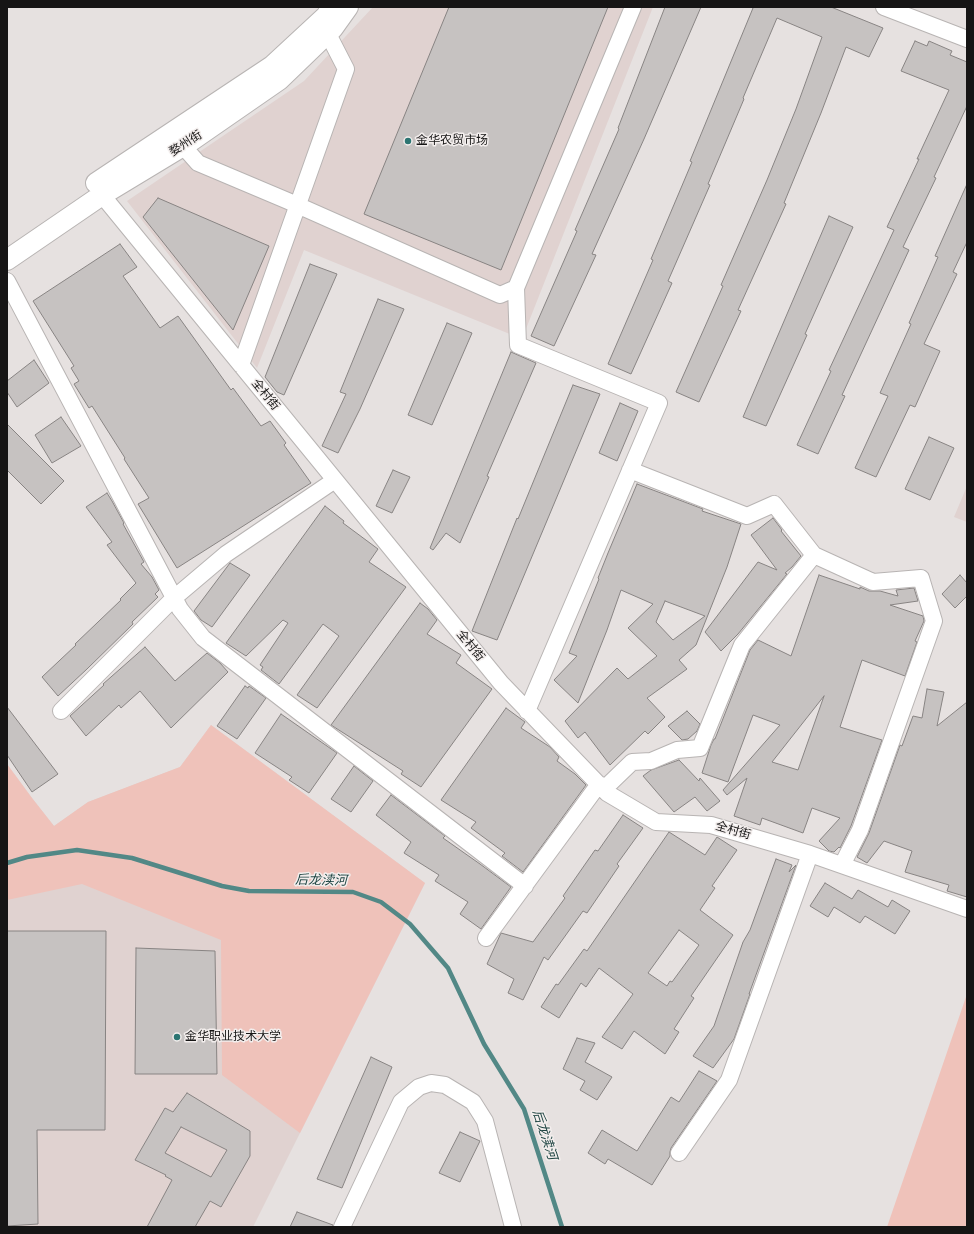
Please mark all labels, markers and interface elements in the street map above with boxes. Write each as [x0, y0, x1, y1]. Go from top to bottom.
street label: 婺州街 [167, 128, 205, 160]
place label: 金华农贸市场 [416, 134, 488, 148]
marker: 金华农贸市场 [403, 136, 413, 146]
street label: 全村街 [248, 376, 282, 414]
street label: 全村街 [453, 627, 487, 665]
street label: 全村街 [714, 819, 752, 843]
water label: 后龙渎河 [295, 873, 347, 889]
place label: 金华职业技术大学 [185, 1030, 281, 1044]
marker: 金华职业技术大学 [172, 1032, 182, 1042]
water label: 后龙渎河 [529, 1108, 559, 1162]

